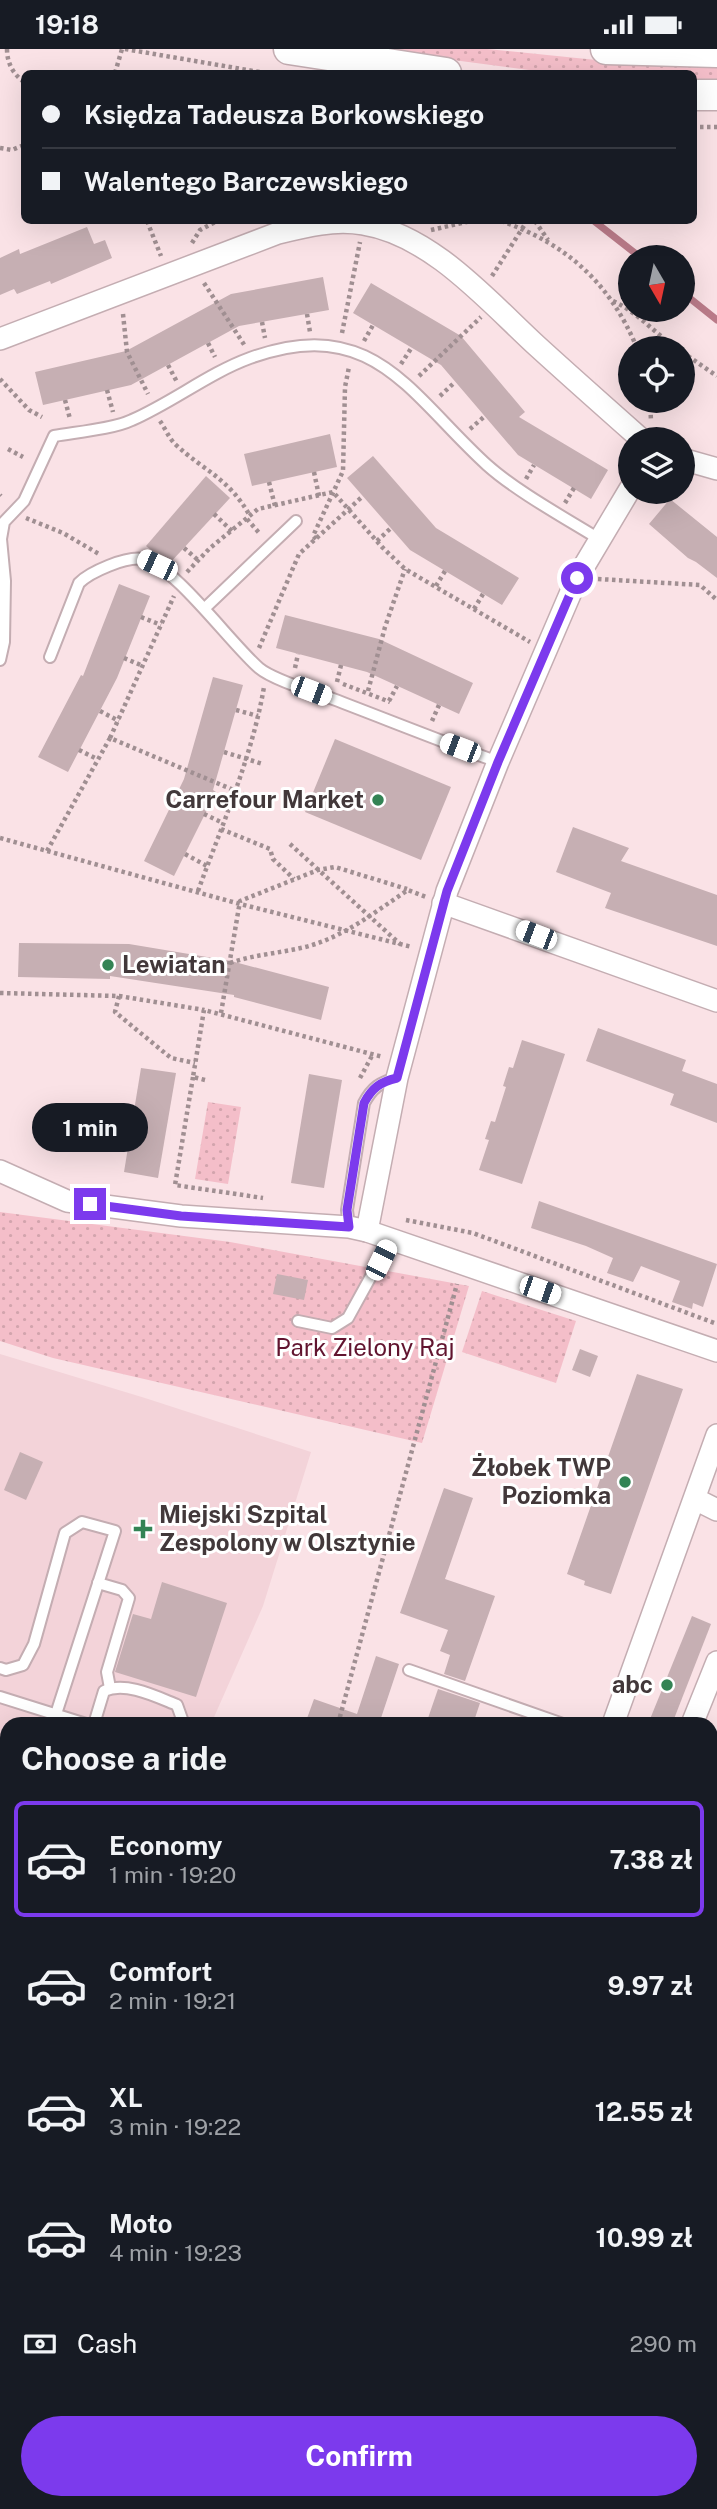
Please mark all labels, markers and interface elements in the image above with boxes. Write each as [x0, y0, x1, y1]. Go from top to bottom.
text: 19:18 [35, 9, 99, 40]
text: Księdza Tadeusza Borkowskiego [84, 99, 484, 130]
text: Walentego Barczewskiego [84, 166, 408, 197]
north arrow [618, 245, 695, 322]
map controls [618, 245, 695, 504]
button: locate [618, 336, 695, 413]
button: layers [618, 427, 695, 504]
car [134, 547, 181, 583]
route start [561, 562, 593, 594]
car [288, 674, 335, 708]
car [437, 731, 484, 765]
place label: Carrefour Market [165, 785, 364, 813]
marker: Carrefour Market [370, 792, 386, 808]
car [513, 918, 560, 952]
place label: Lewiatan [122, 950, 225, 978]
marker: Lewiatan [100, 957, 116, 973]
callout: 1 min [32, 1103, 148, 1151]
text: 1 min [62, 1114, 118, 1141]
route end [74, 1188, 106, 1220]
car [363, 1237, 400, 1283]
car [517, 1273, 564, 1307]
park label: Park Zielony Raj [275, 1333, 455, 1361]
place label: Żłobek TWP Poziomka [471, 1453, 611, 1509]
marker: Żłobek TWP Poziomka [617, 1474, 633, 1490]
place label: Miejski Szpital Zespolony w Olsztynie [159, 1500, 416, 1556]
marker: Miejski Szpital Zespolony w Olsztynie [133, 1519, 153, 1539]
place label: abc [612, 1670, 653, 1698]
marker: abc [659, 1677, 675, 1693]
text: Choose a ride [21, 1740, 227, 1777]
icon: car [25, 1828, 88, 1891]
text: Economy [109, 1830, 222, 1861]
text: 7.38 zł [610, 1844, 693, 1875]
text: 1 min · 19:20 [109, 1861, 236, 1888]
icon: car [25, 1954, 88, 2017]
text: Comfort [109, 1956, 212, 1987]
text: 9.97 zł [607, 1970, 693, 2001]
text: 2 min · 19:21 [109, 1987, 236, 2014]
icon: car [25, 2080, 88, 2143]
text: XL [109, 2082, 143, 2113]
text: 12.55 zł [595, 2096, 693, 2127]
text: 3 min · 19:22 [109, 2113, 241, 2140]
icon: car [25, 2206, 88, 2269]
text: Moto [109, 2208, 172, 2239]
text: 10.99 zł [596, 2222, 693, 2253]
text: 4 min · 19:23 [109, 2239, 242, 2266]
icon: cash [21, 2325, 59, 2363]
text: Cash [77, 2328, 137, 2359]
text: 290 m [630, 2330, 697, 2357]
button: Confirm [21, 2416, 697, 2496]

